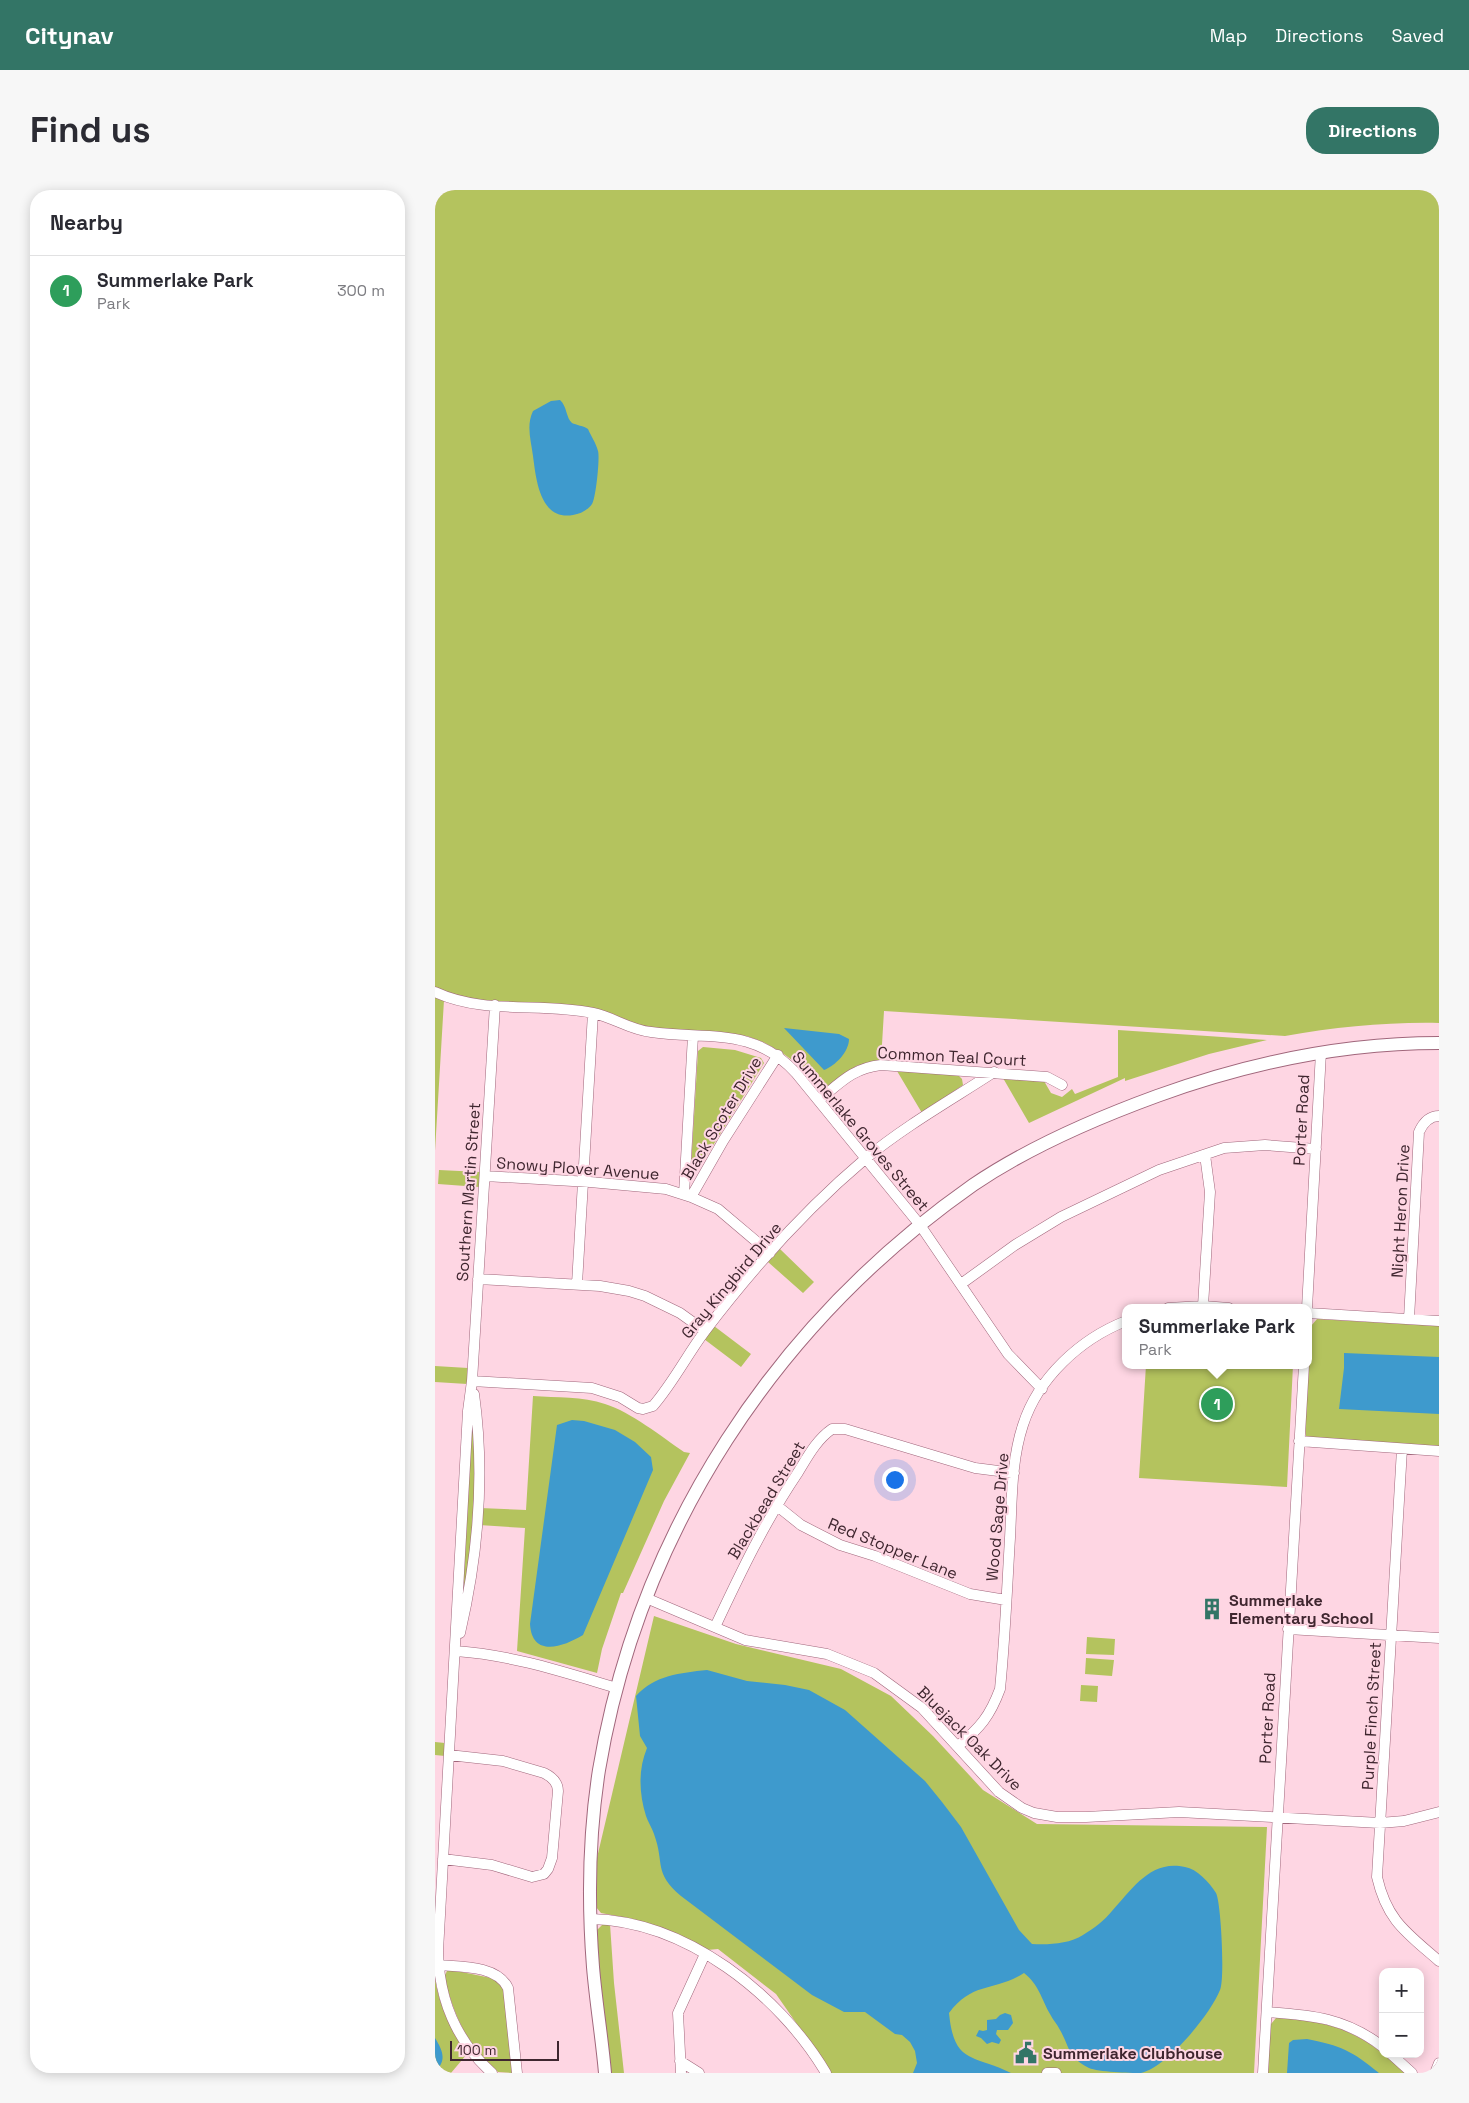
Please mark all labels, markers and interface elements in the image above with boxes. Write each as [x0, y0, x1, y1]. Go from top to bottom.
text: Citynav [25, 20, 114, 51]
text: Map [1210, 24, 1247, 47]
text: Directions [1275, 24, 1364, 47]
text: Saved [1392, 24, 1444, 47]
button: Directions [1306, 107, 1439, 154]
text: Find us [30, 108, 151, 152]
text: Nearby [50, 209, 123, 236]
text: Summerlake Park [97, 268, 254, 293]
text: 1 [62, 280, 70, 301]
text: 300 m [337, 280, 385, 301]
text: Park [97, 293, 130, 314]
street label: Common Teal Court [877, 1042, 1027, 1071]
street label: Summerlake Groves Street [787, 1047, 934, 1216]
street label: Black Scoter Drive [676, 1053, 766, 1184]
street label: Porter Road [1289, 1074, 1314, 1166]
street label: Southern Martin Street [452, 1102, 485, 1282]
street label: Night Heron Drive [1387, 1144, 1414, 1278]
street label: Snowy Plover Avenue [496, 1152, 660, 1185]
street label: Gray Kingbird Drive [677, 1218, 786, 1343]
popup [1122, 1304, 1312, 1369]
text: Summerlake Park [1139, 1314, 1295, 1339]
text: Park [1139, 1339, 1172, 1360]
pin: 1 [1201, 1385, 1233, 1423]
street label: Blackbead Street [723, 1438, 810, 1563]
street label: Wood Sage Drive [981, 1452, 1014, 1582]
your location [882, 1467, 908, 1493]
street label: Red Stopper Lane [825, 1513, 961, 1584]
place label: Summerlake Elementary School [1229, 1590, 1373, 1629]
building icon: Summerlake Elementary School [1199, 1596, 1225, 1622]
street label: Purple Finch Street [1357, 1642, 1386, 1790]
street label: Porter Road [1255, 1672, 1280, 1764]
street label: Bluejack Oak Drive [913, 1681, 1027, 1795]
map controls [1379, 1968, 1424, 2058]
button: + [1379, 1968, 1424, 2013]
button: − [1379, 2013, 1424, 2058]
scale bar [450, 2038, 559, 2061]
public building icon: Summerlake Clubhouse [1013, 2040, 1039, 2066]
text: 100 m [457, 2041, 496, 2059]
place label: Summerlake Clubhouse [1043, 2043, 1223, 2064]

